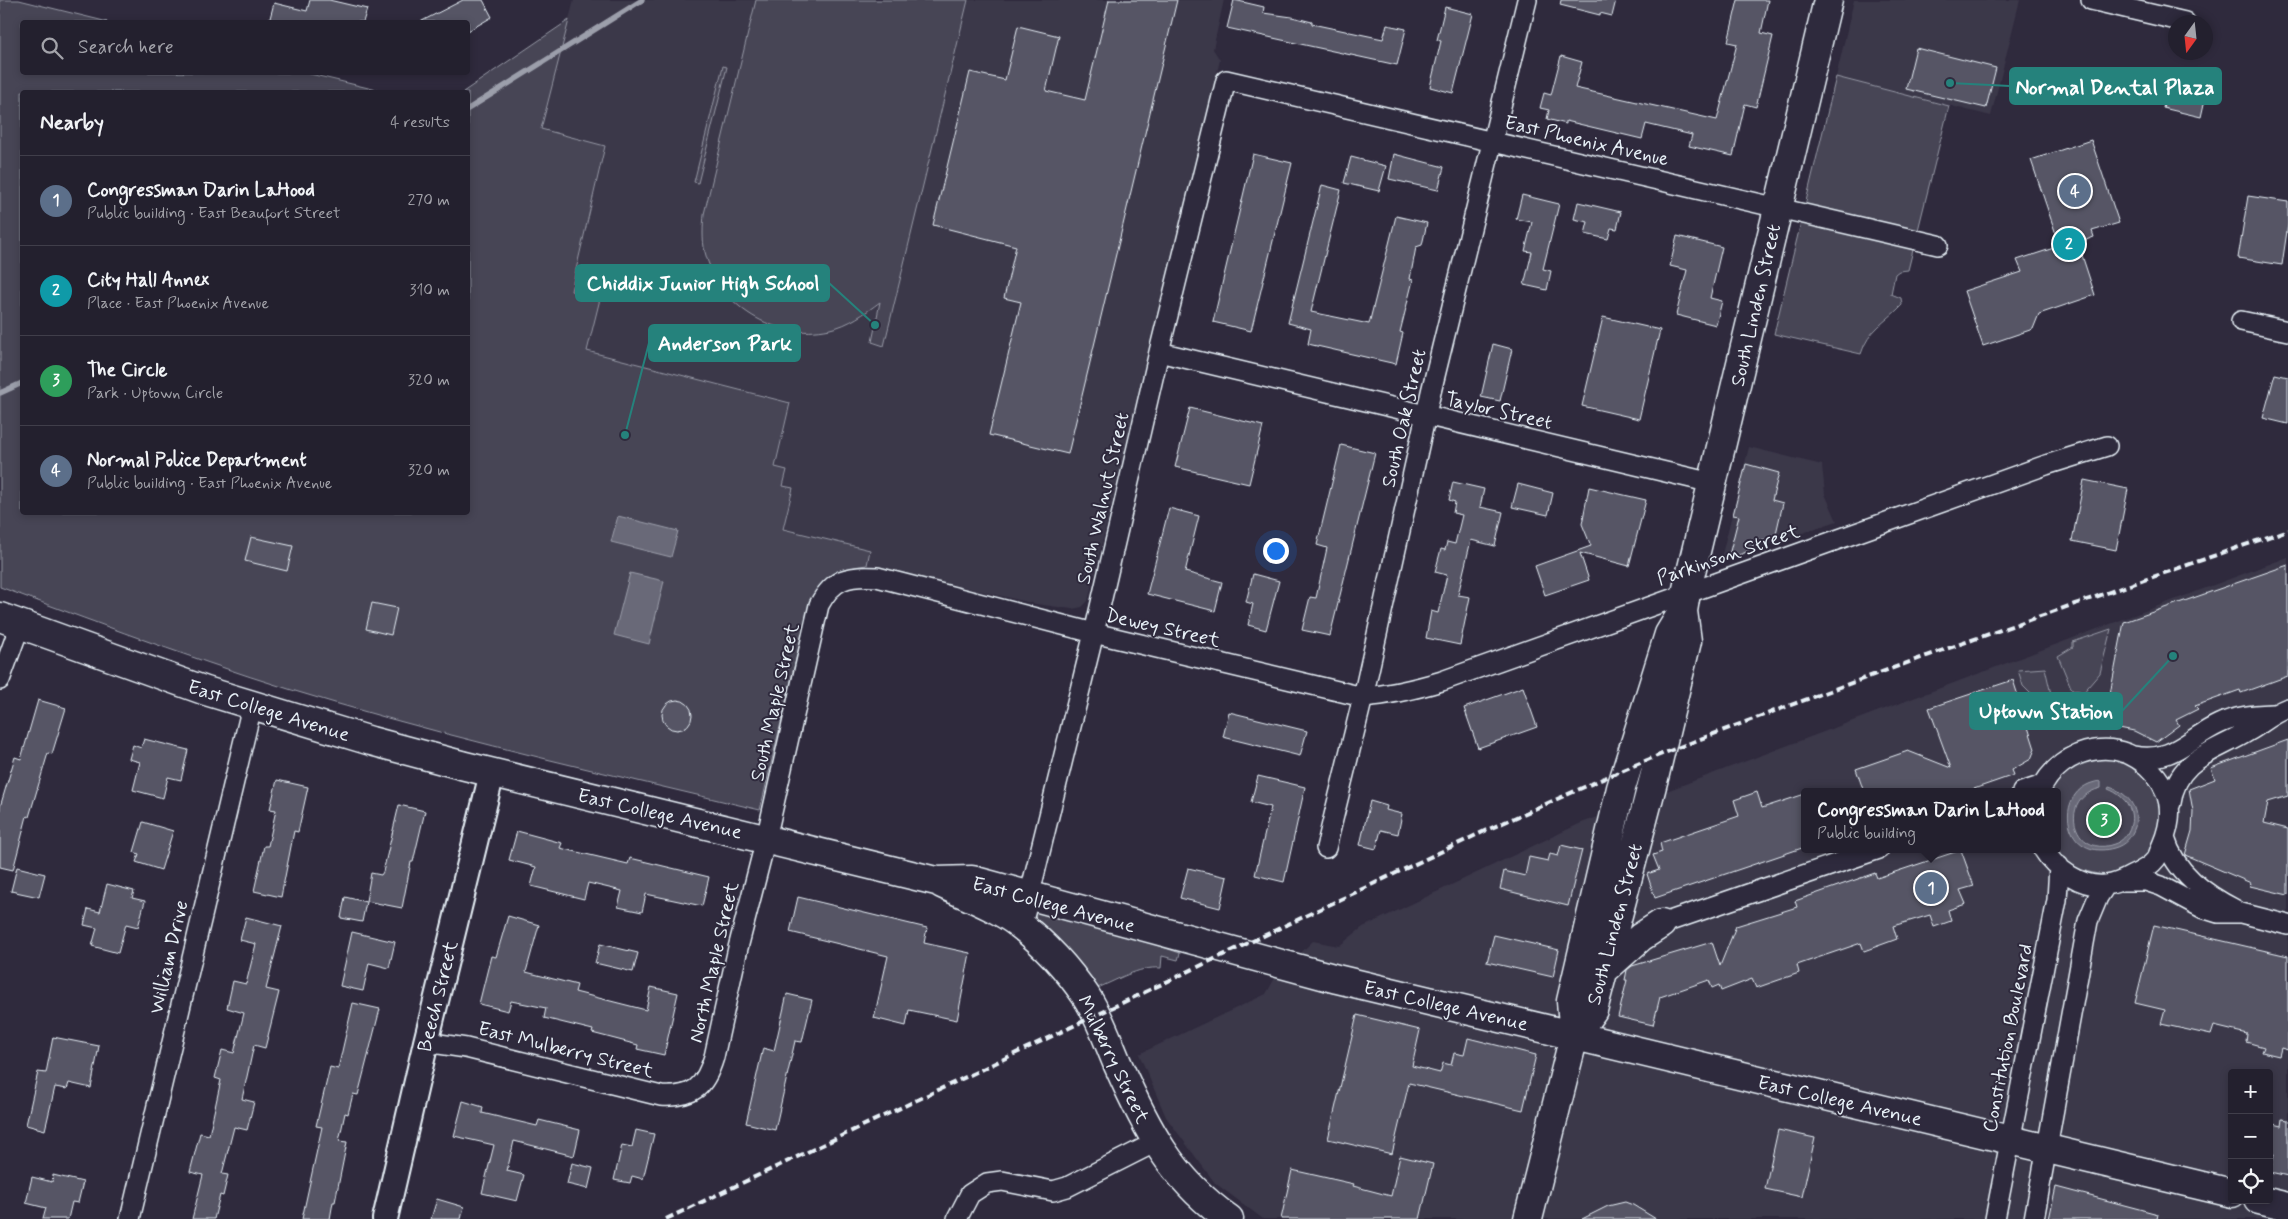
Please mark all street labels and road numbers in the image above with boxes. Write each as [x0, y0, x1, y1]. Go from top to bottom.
street label: East Phoenix Avenue [1502, 109, 1672, 174]
street label: South Linden Street [1725, 221, 1788, 389]
street label: South Oak Street [1375, 346, 1434, 490]
street label: Taylor Street [1443, 386, 1555, 437]
street label: South Walnut Street [1071, 410, 1136, 587]
street label: Parkinson Street [1653, 518, 1804, 593]
street label: Dewey Street [1103, 602, 1223, 655]
street label: South Maple Street [744, 620, 807, 784]
street label: East College Avenue [184, 674, 353, 749]
street label: East College Avenue [575, 782, 745, 847]
street label: South Linden Street [1581, 841, 1650, 1008]
street label: East College Avenue [969, 871, 1138, 940]
street label: North Maple Street [683, 879, 746, 1045]
street label: William Drive [143, 898, 196, 1017]
street label: Beech Street [412, 938, 465, 1055]
street label: Constitution Boulevard [1977, 942, 2040, 1135]
street label: East College Avenue [1361, 974, 1531, 1039]
street label: Mulberry Street [1070, 991, 1155, 1128]
street label: East Mulberry Street [475, 1016, 656, 1085]
street label: East College Avenue [1755, 1069, 1925, 1134]

